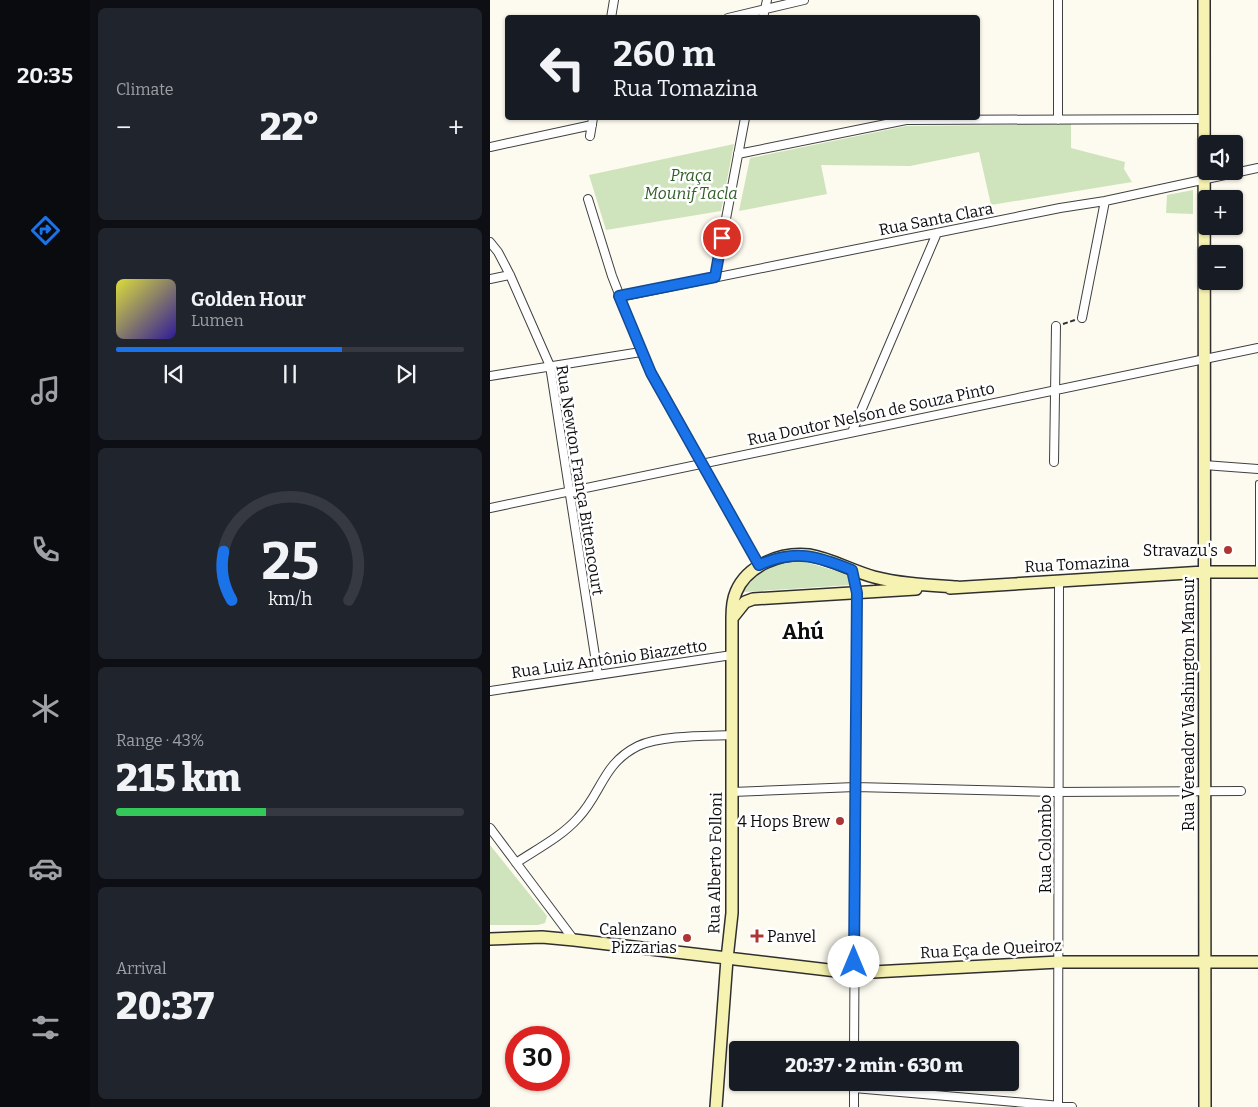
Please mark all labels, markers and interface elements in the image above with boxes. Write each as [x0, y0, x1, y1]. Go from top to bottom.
text: 260 m [613, 33, 715, 75]
icon: left [530, 35, 595, 100]
text: 20:35 [17, 62, 73, 89]
text: Rua Tomazina [613, 75, 758, 102]
text: Climate [116, 80, 174, 99]
text: 22° [260, 104, 320, 150]
text: − [116, 111, 131, 144]
text: + [448, 111, 464, 144]
map controls [1198, 135, 1243, 290]
button: sound [1198, 135, 1243, 180]
park label: Praça Mounif Tacla [644, 166, 738, 203]
button: + [1198, 190, 1243, 235]
street label: Rua Santa Clara [877, 199, 995, 239]
icon: directions [28, 213, 63, 248]
pin [701, 217, 743, 259]
icon: arrive [708, 224, 736, 252]
button: − [1198, 245, 1243, 290]
text: Golden Hour [191, 288, 306, 311]
text: Lumen [191, 311, 244, 330]
icon: previous [160, 360, 188, 388]
icon: pause [276, 360, 304, 388]
icon: next [392, 360, 420, 388]
street label: Rua Newton França Bittencourt [552, 363, 608, 597]
icon: music [28, 373, 63, 408]
street label: Rua Doutor Nelson de Souza Pinto [746, 378, 996, 450]
text: 25 [261, 530, 319, 593]
icon: phone [28, 532, 63, 567]
place label: Stravazu's [1143, 541, 1218, 560]
marker: Stravazu's [1222, 544, 1234, 556]
street label: Rua Tomazina [1024, 552, 1130, 576]
street label: Rua Vereador Washington Mansur [1179, 577, 1198, 831]
text: km/h [268, 588, 312, 610]
district label: Ahú [782, 619, 824, 645]
street label: Rua Luiz Antônio Biazzetto [510, 636, 708, 682]
icon: climate [28, 691, 63, 726]
text: Range · 43% [116, 731, 204, 750]
text: 215 km [116, 755, 241, 801]
street label: Rua Alberto Folloni [704, 792, 726, 934]
street label: Rua Colombo [1036, 795, 1055, 893]
place label: 4 Hops Brew [737, 812, 830, 831]
marker: 4 Hops Brew [834, 815, 846, 827]
icon: car [28, 851, 63, 886]
place label: Calenzano Pizzarias [599, 920, 677, 957]
place label: Panvel [767, 927, 816, 946]
marker: Panvel [751, 930, 763, 942]
marker: Calenzano Pizzarias [681, 932, 693, 944]
position arrow [827, 935, 879, 987]
street label: Rua Eça de Queiroz [920, 936, 1063, 962]
text: Arrival [116, 959, 167, 978]
text: 20:37 [116, 983, 214, 1029]
icon: filters [28, 1010, 63, 1045]
speed limit sign: 30 [505, 1026, 570, 1091]
text: 20:37 · 2 min · 630 m [785, 1054, 963, 1077]

